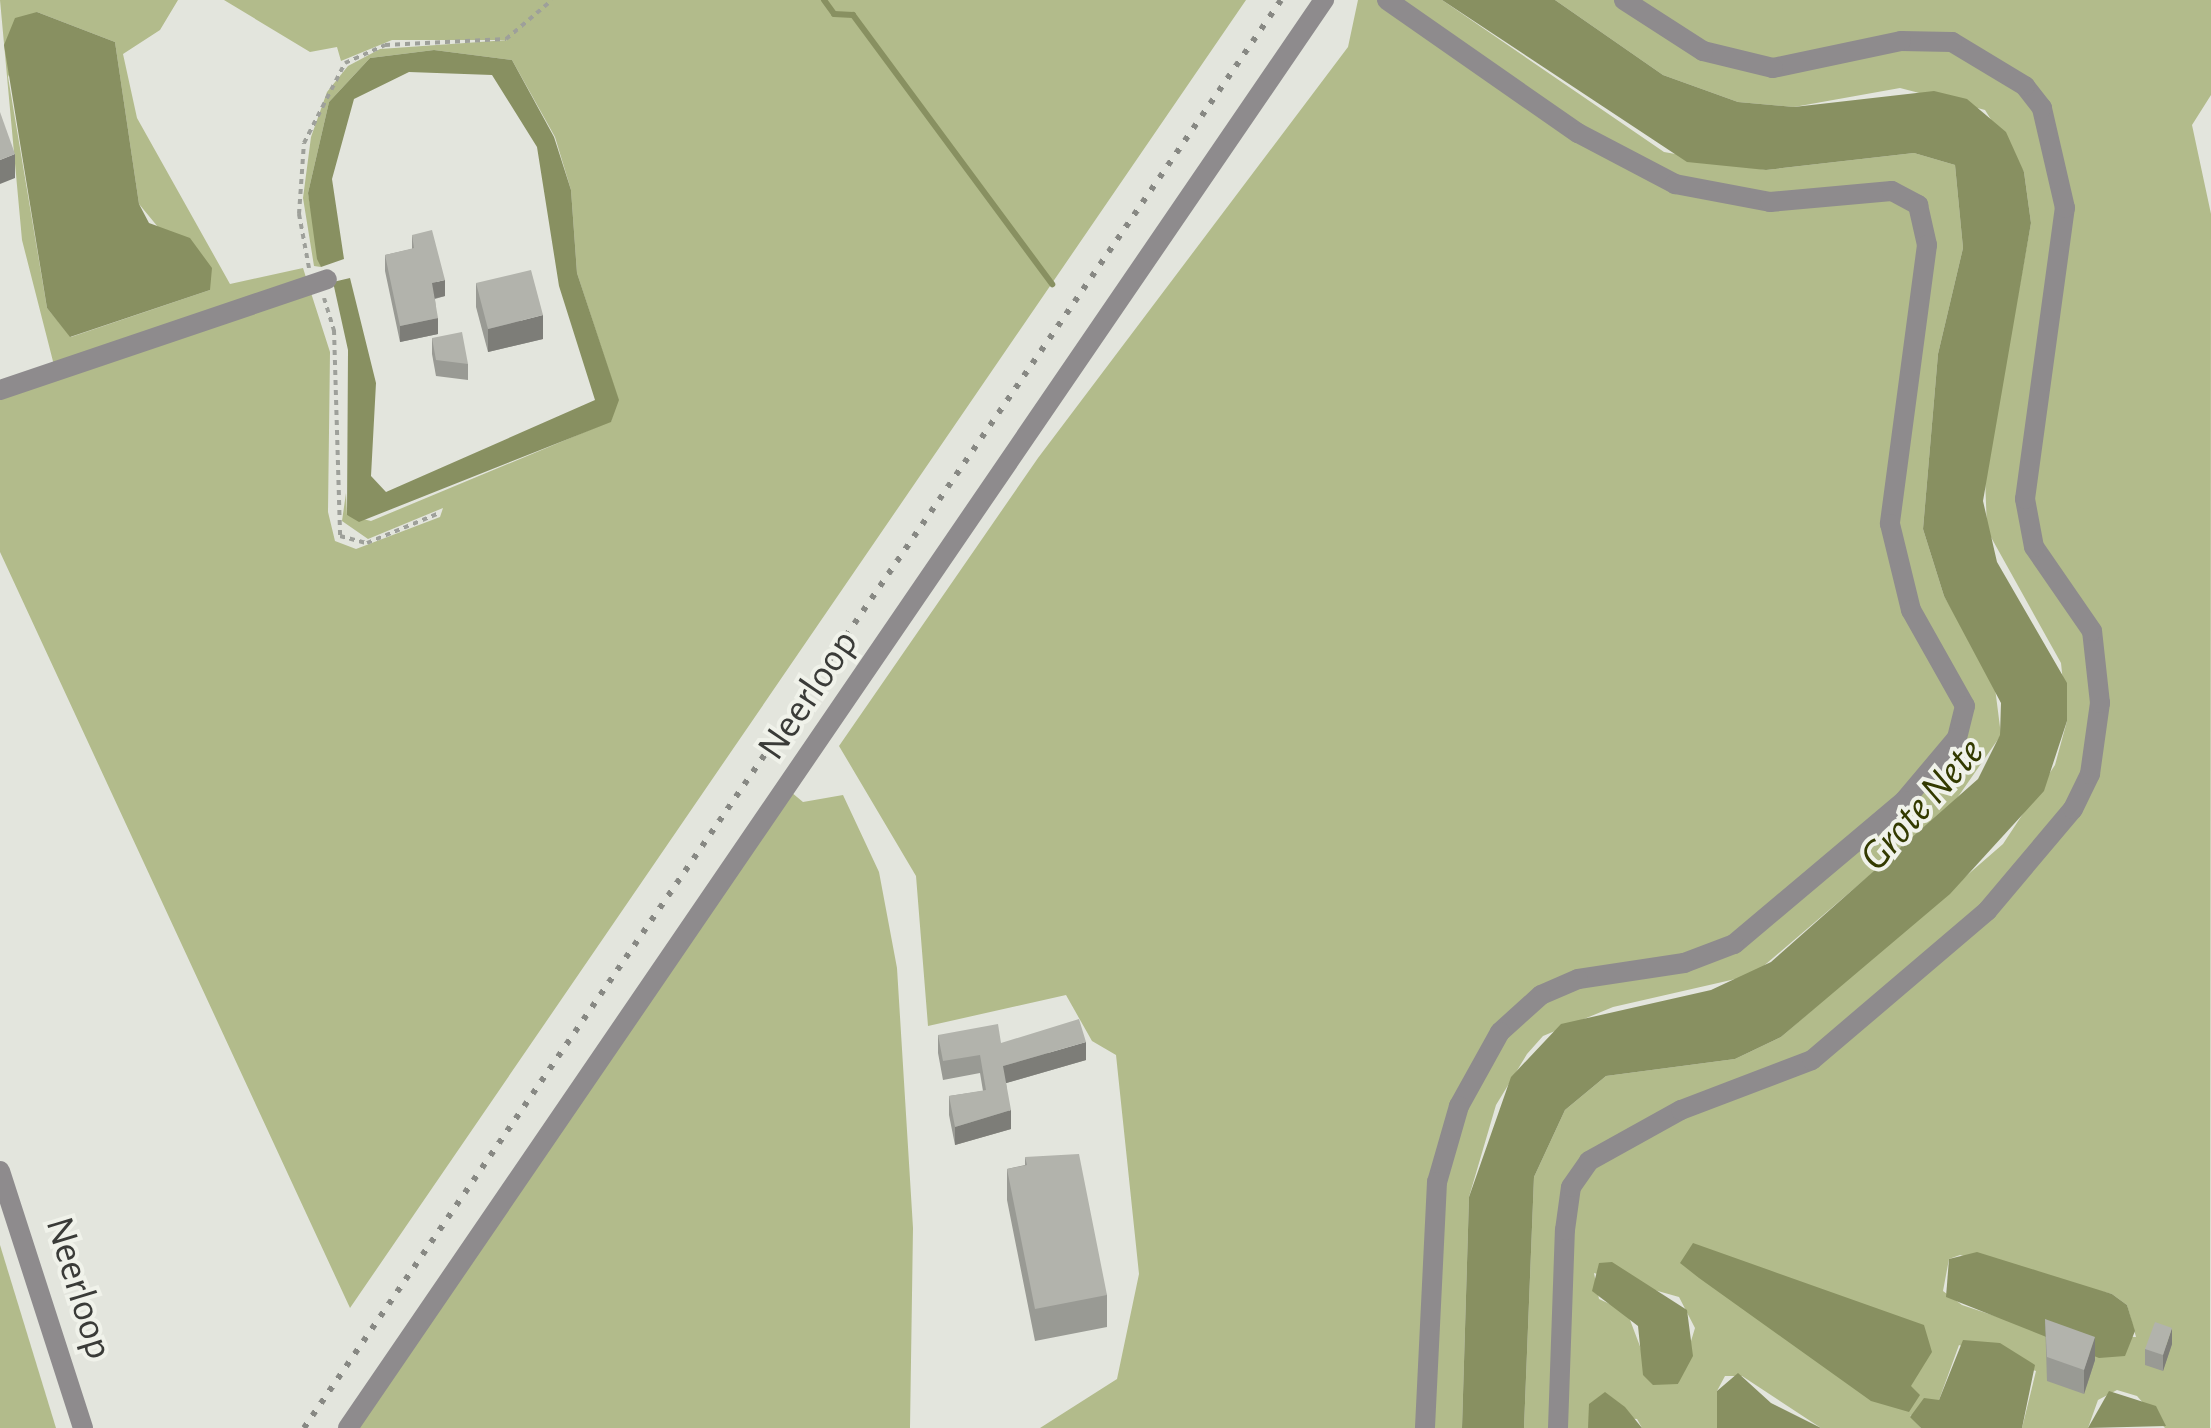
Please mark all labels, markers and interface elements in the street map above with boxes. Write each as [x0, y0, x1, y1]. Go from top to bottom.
street label: Neerloop [747, 621, 869, 769]
water label: Grote Nete [1849, 727, 1995, 881]
street label: Neerloop [35, 1211, 123, 1365]

